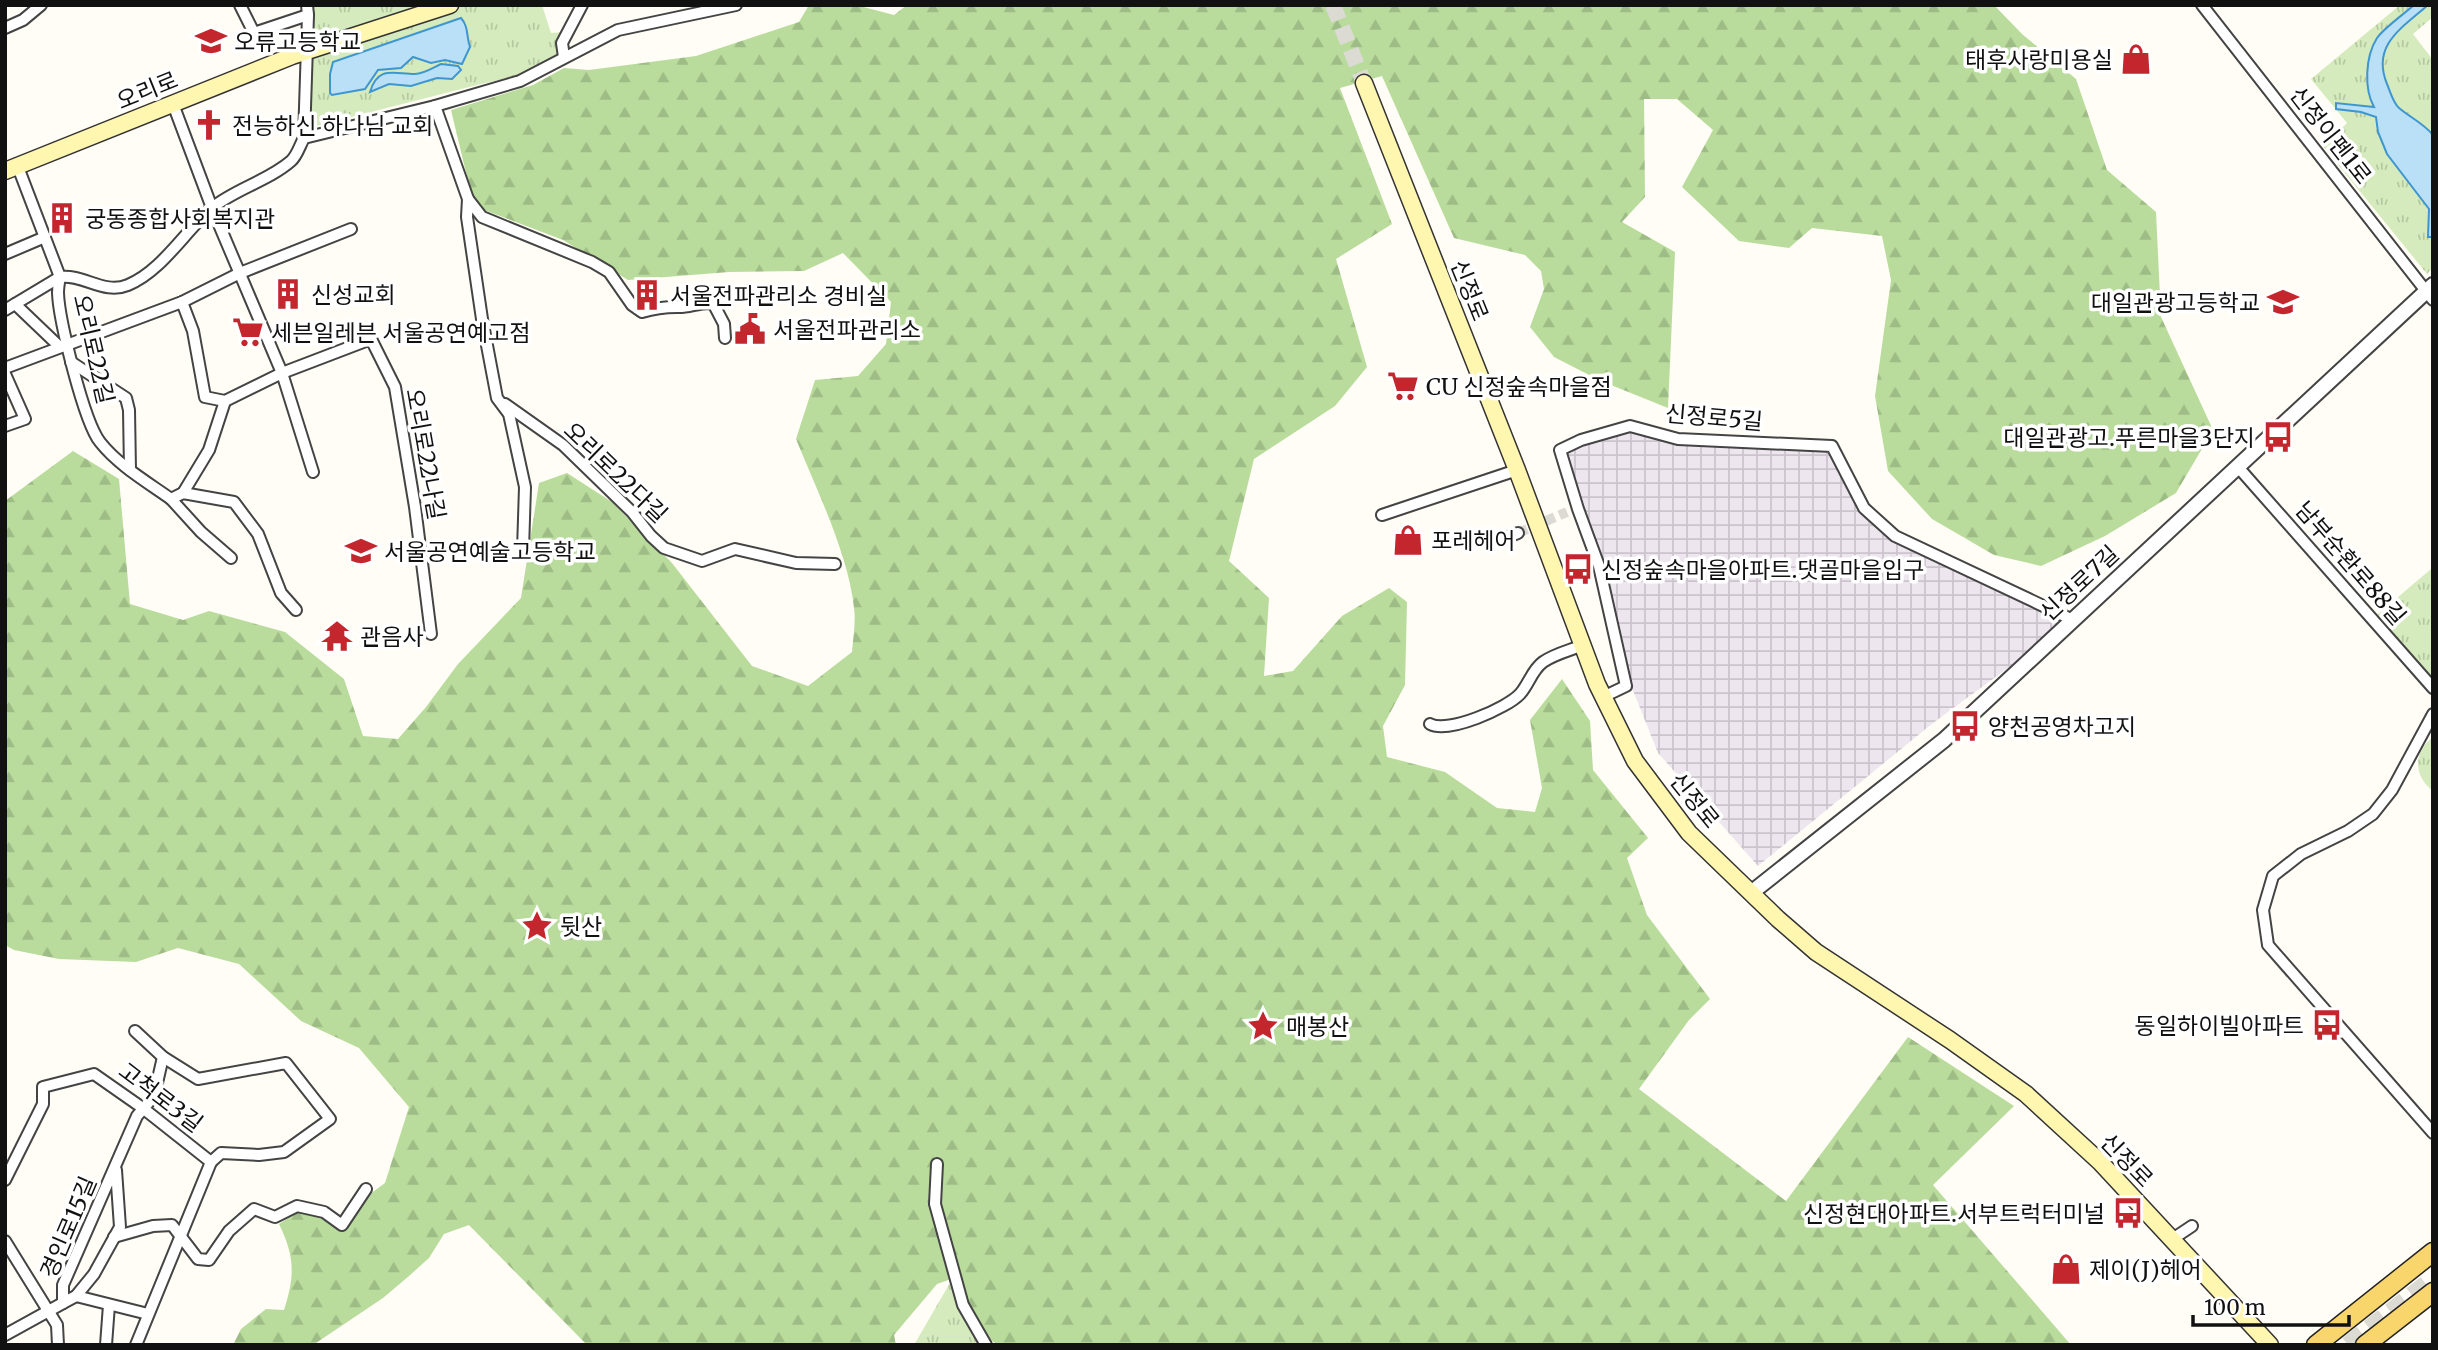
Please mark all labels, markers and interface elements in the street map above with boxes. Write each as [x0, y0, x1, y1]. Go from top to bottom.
school or university icon: 오류고등학교 [194, 24, 228, 58]
place label: 오류고등학교 [234, 27, 361, 56]
shop icon: 태후사랑미용실 [2119, 42, 2153, 76]
place label: 태후사랑미용실 [1965, 45, 2113, 74]
street label: 오리로 [112, 65, 182, 115]
street label: 신정이펜1로 [2284, 80, 2378, 190]
church icon: 전능하신 하나님 교회 [192, 108, 226, 142]
place label: 전능하신 하나님 교회 [232, 111, 433, 140]
building icon: 궁동종합사회복지관 [45, 201, 79, 235]
place label: 궁동종합사회복지관 [85, 204, 275, 233]
street label: 신정로 [1445, 255, 1495, 325]
building icon: 신성교회 [271, 277, 305, 311]
building icon: 서울전파관리소 경비실 [630, 278, 664, 312]
place label: 신성교회 [311, 280, 396, 309]
place label: 서울전파관리소 경비실 [670, 281, 887, 310]
school or university icon: 대일관광고등학교 [2266, 285, 2300, 319]
place label: 대일관광고등학교 [2091, 288, 2260, 317]
street label: 오리로22길 [67, 291, 121, 407]
public building icon: 서울전파관리소 [733, 312, 767, 346]
supermarket icon: 세븐일레븐 서울공연예고점 [231, 315, 265, 349]
place label: 서울전파관리소 [773, 315, 921, 344]
place label: 세븐일레븐 서울공연예고점 [271, 318, 530, 347]
supermarket icon: CU 신정숲속마을점 [1386, 369, 1420, 403]
place label: CU 신정숲속마을점 [1426, 372, 1612, 401]
street label: 오리로22나길 [400, 386, 452, 522]
street label: 신정로5길 [1664, 398, 1764, 436]
street label: 오리로22다길 [558, 415, 674, 529]
bus stop icon: 대일관광고.푸른마을3단지 [2261, 420, 2295, 454]
place label: 대일관광고.푸른마을3단지 [2003, 423, 2255, 452]
street label: 남부순환로88길 [2289, 495, 2413, 631]
shop icon: 포레헤어 [1391, 523, 1425, 557]
place label: 포레헤어 [1431, 526, 1516, 555]
school or university icon: 서울공연예술고등학교 [344, 534, 378, 568]
place label: 서울공연예술고등학교 [384, 537, 596, 566]
street label: 신정로7길 [2033, 539, 2125, 627]
bus stop icon: 신정숲속마을아파트.댓골마을입구 [1561, 552, 1595, 586]
place label: 신정숲속마을아파트.댓골마을입구 [1601, 555, 1924, 584]
temple icon: 관음사 [320, 619, 354, 653]
place label: 관음사 [360, 622, 423, 651]
bus stop icon: 양천공영차고지 [1948, 709, 1982, 743]
place label: 양천공영차고지 [1988, 712, 2136, 741]
street label: 신정로 [1664, 766, 1726, 834]
place icon: 뒷산 [520, 909, 554, 943]
place label: 뒷산 [560, 912, 602, 941]
bus stop icon: 동일하이빌아파트 [2310, 1008, 2344, 1042]
place icon: 매봉산 [1246, 1009, 1280, 1043]
place label: 동일하이빌아파트 [2135, 1011, 2304, 1040]
place label: 매봉산 [1286, 1012, 1349, 1041]
street label: 고척로3길 [113, 1056, 209, 1138]
street label: 신정로 [2095, 1127, 2159, 1193]
street label: 경인로15길 [34, 1172, 102, 1282]
bus stop icon: 신정현대아파트.서부트럭터미널 [2111, 1196, 2145, 1230]
place label: 신정현대아파트.서부트럭터미널 [1803, 1199, 2105, 1228]
shop icon: 제이(J)헤어 [2049, 1252, 2083, 1286]
place label: 제이(J)헤어 [2089, 1255, 2202, 1284]
scale bar [2193, 1284, 2349, 1328]
text: 100 m [2204, 1294, 2266, 1321]

